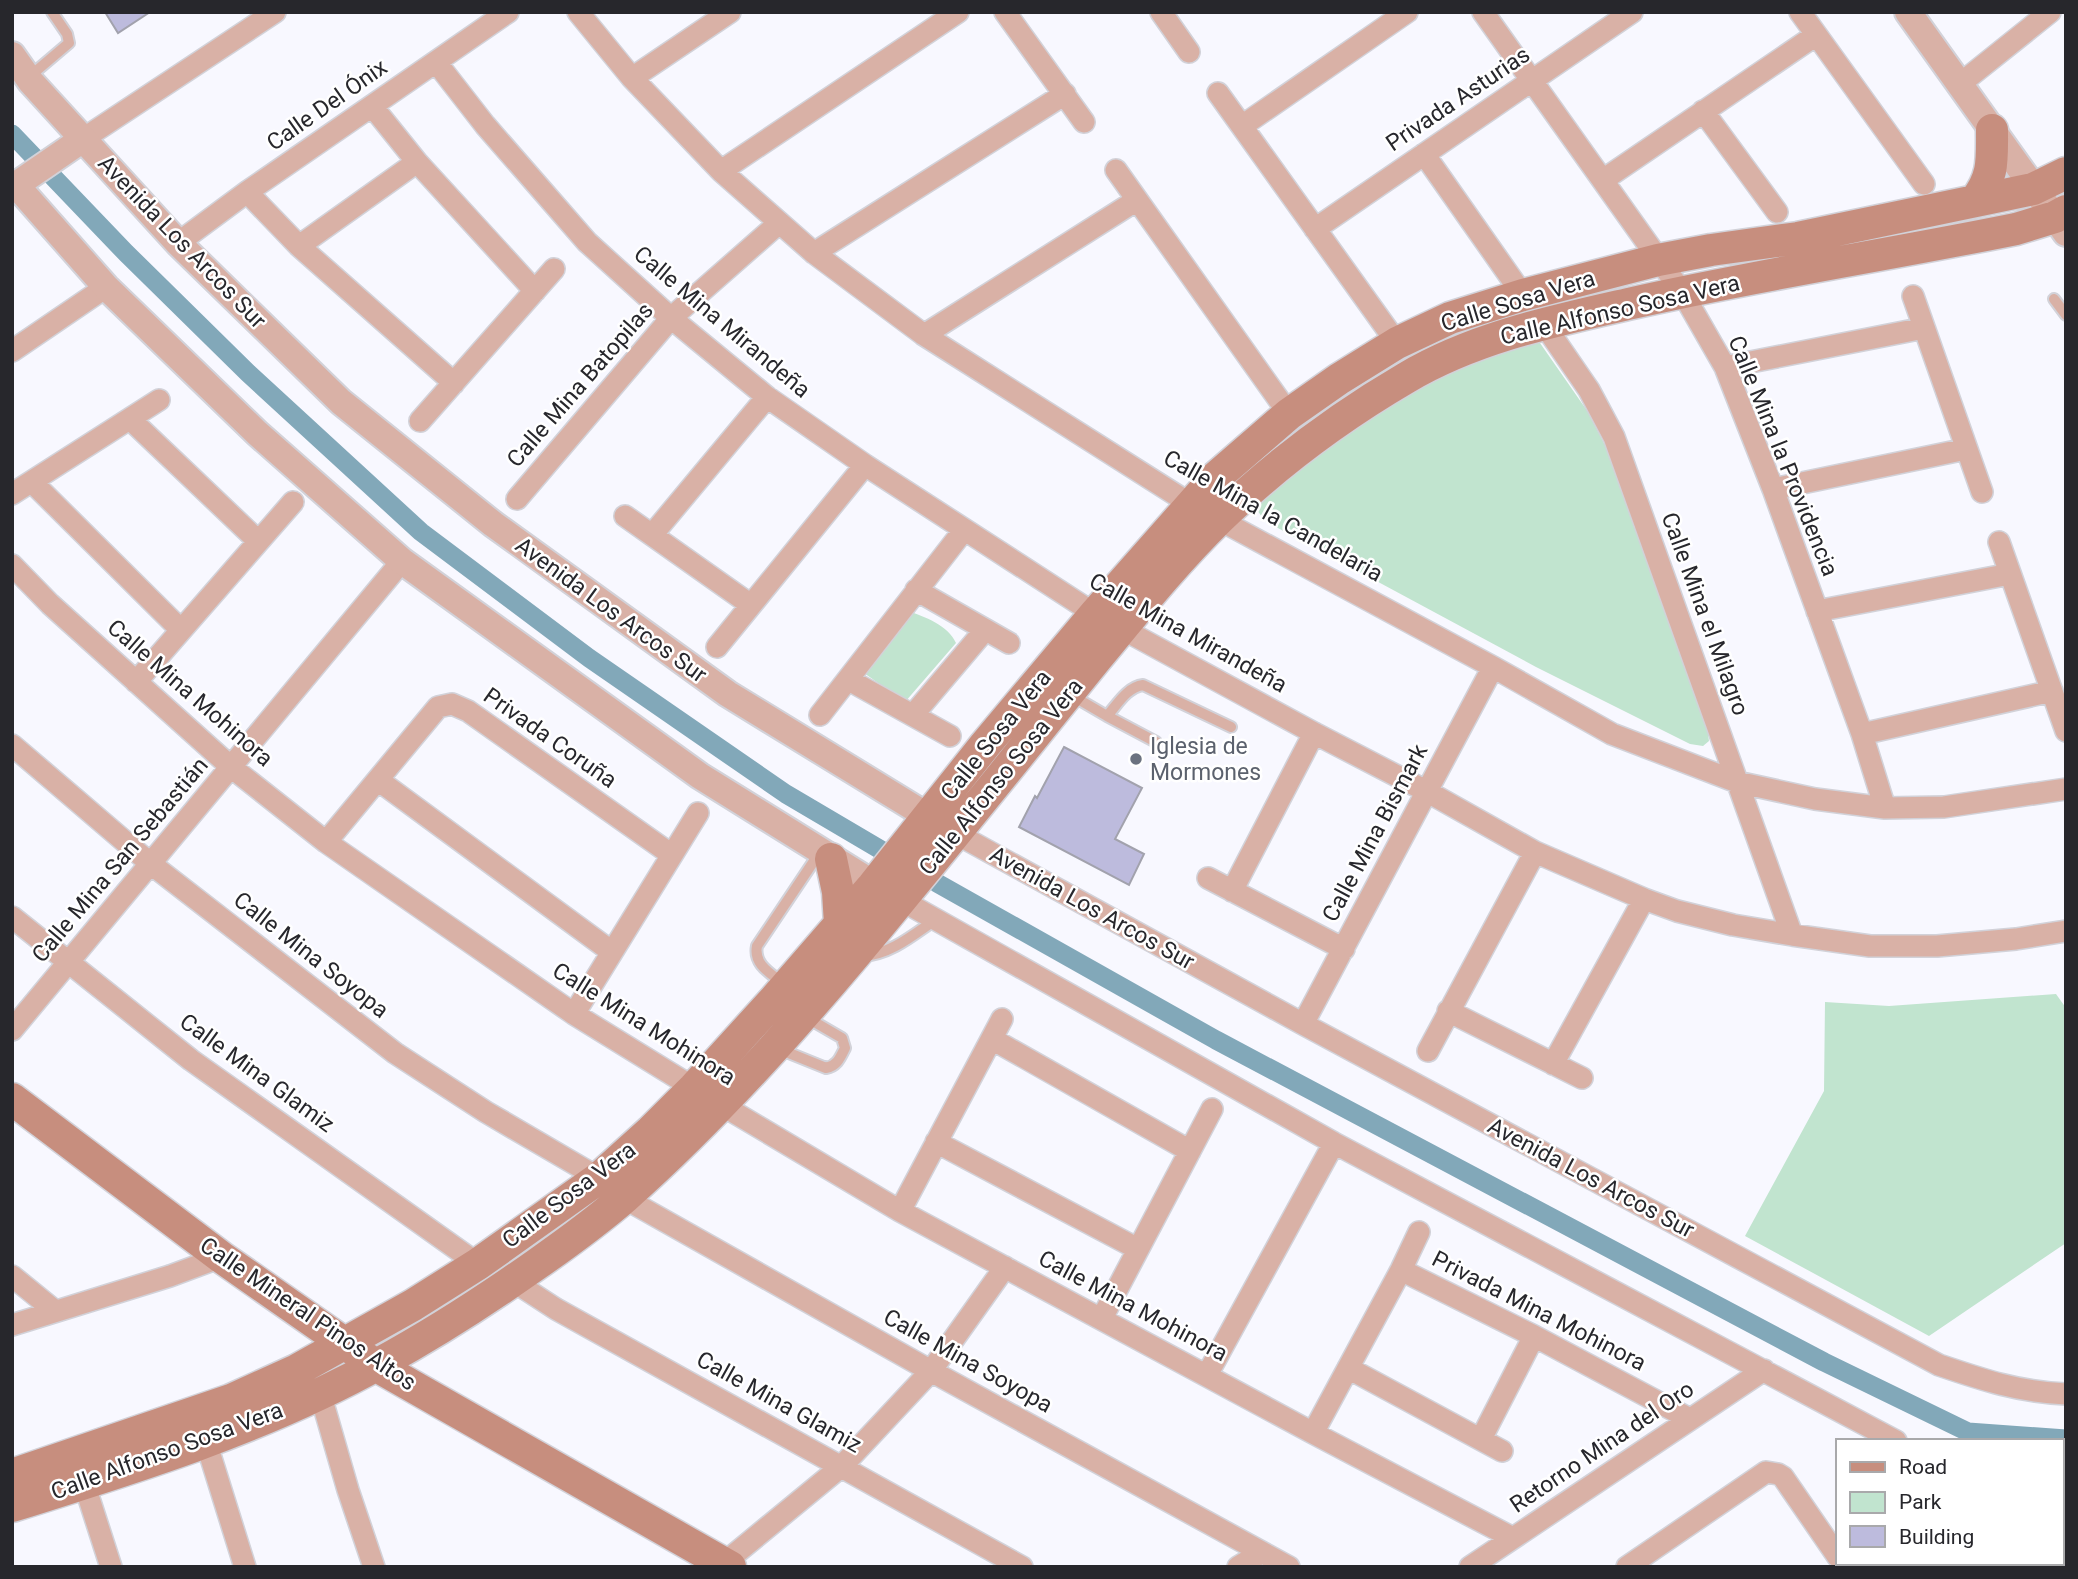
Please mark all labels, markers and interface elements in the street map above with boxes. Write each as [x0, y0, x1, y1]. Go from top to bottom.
street label: Privada Asturias [1381, 41, 1535, 157]
street label: Calle Del Ónix [261, 53, 392, 156]
street label: Avenida Los Arcos Sur [93, 150, 272, 334]
street label: Calle Mina Mirandeña [628, 240, 816, 404]
street label: Calle Sosa Vera [1438, 265, 1598, 337]
street label: Calle Alfonso Sosa Vera [1498, 269, 1742, 351]
street label: Calle Mina Batopilas [501, 297, 659, 473]
street label: Calle Mina la Providencia [1722, 332, 1844, 580]
street label: Calle Mina la Candelaria [1159, 444, 1387, 588]
street label: Calle Mina el Milagro [1656, 509, 1754, 719]
street label: Avenida Los Arcos Sur [510, 532, 712, 689]
street label: Calle Mina Mirandeña [1084, 567, 1292, 699]
street label: Calle Mina Mohinora [102, 614, 278, 772]
street label: Calle Sosa Vera [935, 664, 1057, 806]
street label: Calle Alfonso Sosa Vera [914, 673, 1088, 881]
street label: Privada Coruña [478, 682, 622, 794]
place label: Iglesia de Mormones [1150, 733, 1261, 786]
street label: Calle Mina Bismark [1317, 739, 1433, 926]
marker: Iglesia de Mormones [1128, 751, 1144, 767]
street label: Calle Mina San Sebastián [26, 752, 214, 968]
street label: Avenida Los Arcos Sur [985, 841, 1199, 976]
street label: Calle Mina Soyopa [228, 886, 394, 1024]
street label: Calle Mina Mohinora [548, 957, 740, 1091]
street label: Calle Mina Glamiz [175, 1008, 339, 1138]
street label: Avenida Los Arcos Sur [1483, 1112, 1699, 1244]
street label: Calle Sosa Vera [497, 1136, 641, 1254]
street label: Calle Mineral Pinos Altos [195, 1232, 421, 1396]
street label: Calle Mina Mohinora [1034, 1245, 1232, 1367]
street label: Privada Mina Mohinora [1428, 1245, 1650, 1377]
street label: Calle Mina Soyopa [879, 1303, 1057, 1419]
street label: Calle Mina Glamiz [692, 1346, 866, 1458]
street label: Retorno Mina del Oro [1505, 1376, 1699, 1518]
street label: Calle Alfonso Sosa Vera [47, 1396, 287, 1506]
legend [1836, 1439, 2064, 1565]
text: Road [1899, 1455, 1947, 1479]
text: Park [1899, 1490, 1942, 1514]
text: Building [1899, 1525, 1974, 1549]

